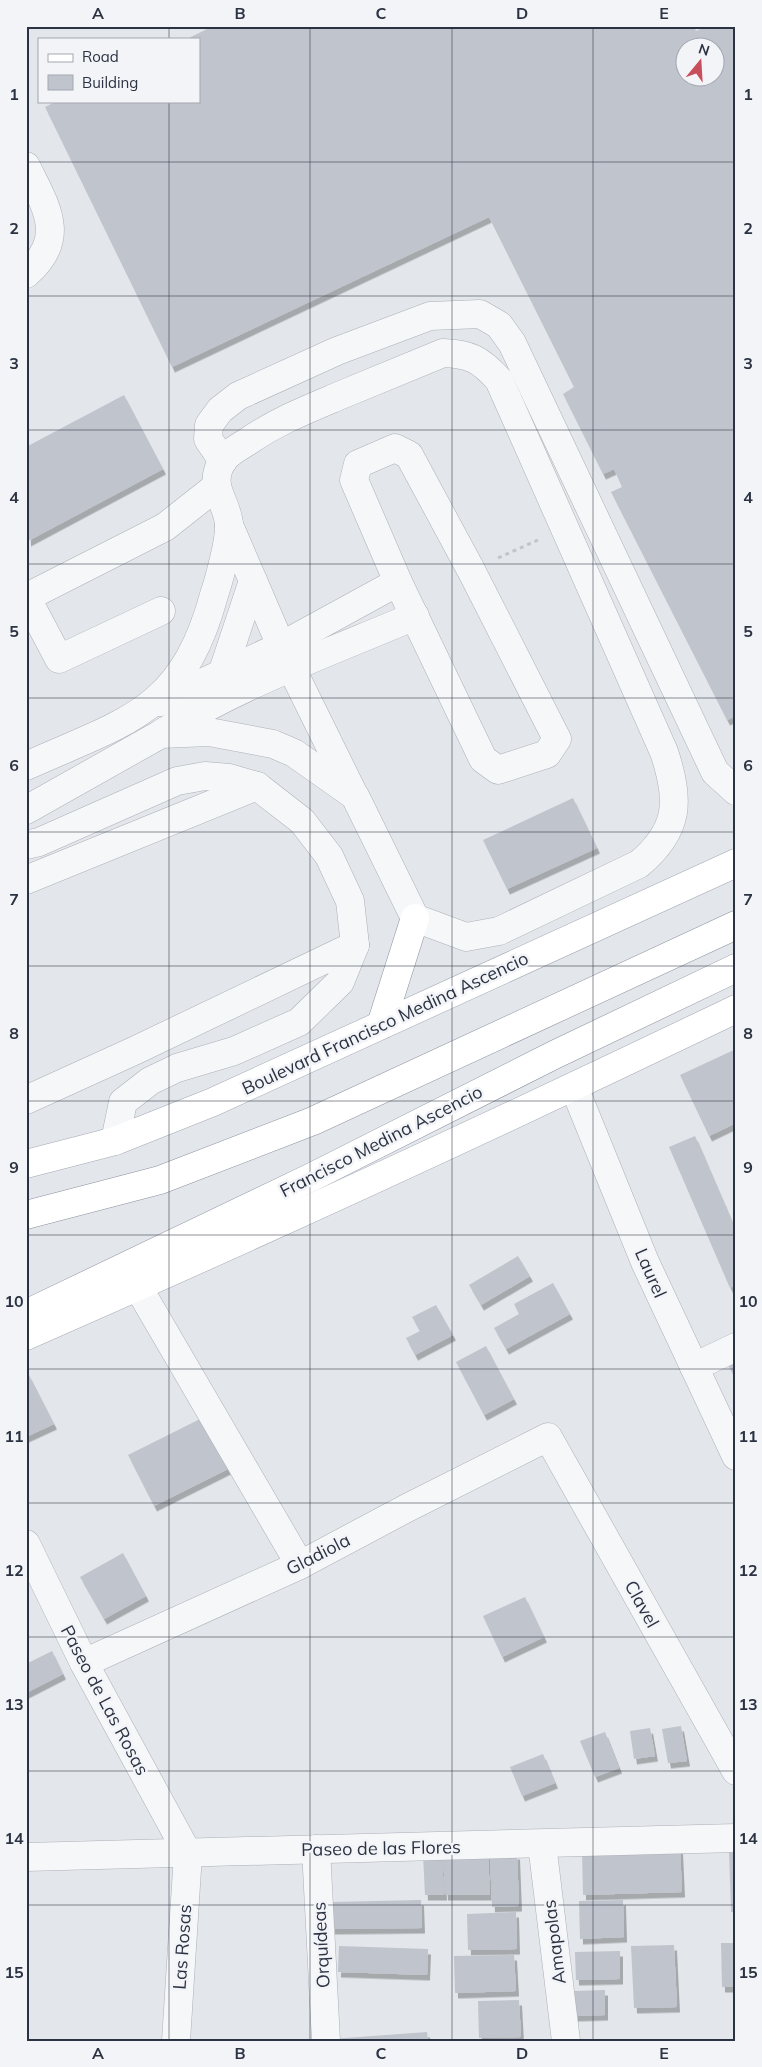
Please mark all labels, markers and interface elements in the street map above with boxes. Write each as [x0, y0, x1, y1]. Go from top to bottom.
text: A [92, 3, 104, 23]
text: B [234, 3, 246, 23]
text: C [376, 3, 387, 23]
text: D [516, 3, 528, 23]
text: E [659, 3, 669, 23]
legend [38, 38, 200, 102]
north arrow [674, 38, 724, 88]
text: N [696, 39, 712, 60]
text: Road [82, 47, 119, 66]
text: Building [82, 73, 138, 92]
text: 1 [9, 84, 19, 104]
text: 1 [743, 84, 753, 104]
text: 2 [9, 218, 19, 238]
text: 2 [743, 218, 753, 238]
text: 3 [9, 353, 19, 373]
text: 3 [743, 353, 753, 373]
text: 4 [9, 487, 19, 507]
text: 4 [743, 487, 753, 507]
text: 5 [9, 621, 19, 641]
text: 5 [743, 621, 753, 641]
text: 6 [9, 755, 19, 775]
text: 6 [743, 755, 753, 775]
text: 7 [9, 889, 19, 909]
text: 7 [743, 889, 753, 909]
street label: Boulevard Francisco Medina Ascencio [238, 946, 532, 1100]
text: 8 [9, 1023, 19, 1043]
text: 8 [743, 1023, 753, 1043]
street label: Francisco Medina Ascencio [276, 1080, 486, 1202]
text: 9 [9, 1157, 19, 1177]
text: 9 [743, 1157, 753, 1177]
street label: Laurel [630, 1245, 672, 1301]
text: 10 [4, 1291, 24, 1311]
text: 10 [738, 1291, 758, 1311]
text: 11 [4, 1426, 24, 1446]
text: 11 [738, 1426, 758, 1446]
street label: Gladiola [282, 1528, 354, 1580]
text: 12 [4, 1560, 24, 1580]
text: 12 [738, 1560, 758, 1580]
street label: Clavel [620, 1576, 664, 1632]
street label: Paseo de Las Rosas [56, 1621, 154, 1779]
text: 13 [4, 1694, 24, 1714]
text: 13 [738, 1694, 758, 1714]
text: 14 [4, 1828, 24, 1848]
text: 14 [738, 1828, 758, 1848]
street label: Paseo de las Flores [301, 1835, 461, 1861]
street label: Amapolas [537, 1898, 571, 1986]
street label: Orquídeas [307, 1901, 335, 1989]
street label: Las Rosas [168, 1904, 196, 1990]
text: 15 [4, 1962, 24, 1982]
text: 15 [738, 1962, 758, 1982]
text: A [92, 2043, 104, 2063]
text: B [234, 2043, 246, 2063]
text: C [376, 2043, 387, 2063]
text: D [516, 2043, 528, 2063]
text: E [659, 2043, 669, 2063]

